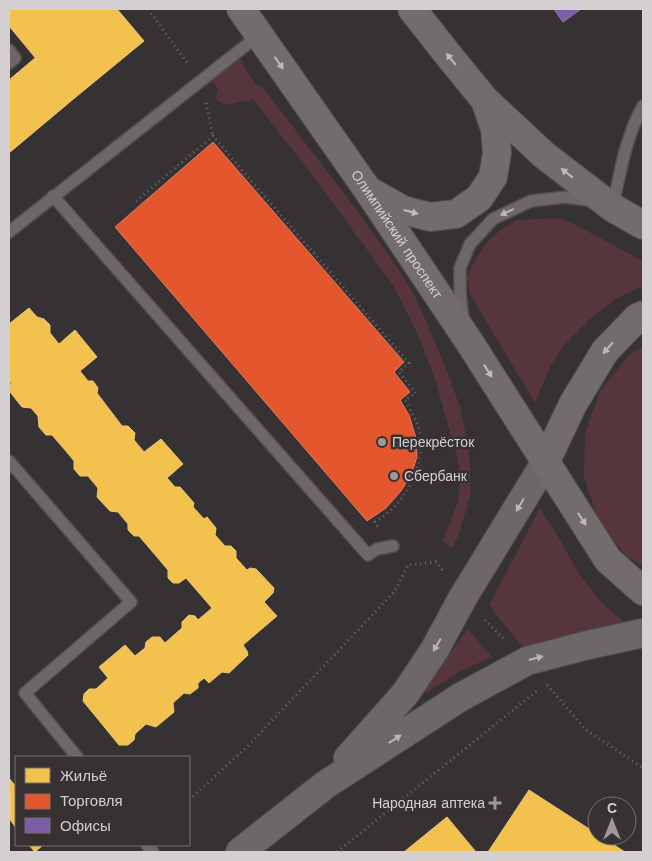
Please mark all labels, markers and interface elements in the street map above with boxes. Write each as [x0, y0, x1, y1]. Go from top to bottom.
one-way arrow [446, 53, 457, 66]
one-way arrow [274, 56, 284, 70]
street label: Олимпийский проспект [348, 167, 446, 302]
one-way arrow [561, 167, 574, 178]
one-way arrow [403, 208, 418, 216]
one-way arrow [500, 208, 514, 216]
one-way arrow [602, 342, 614, 354]
one-way arrow [483, 365, 492, 378]
place label: Перекрёсток [392, 434, 475, 450]
marker: Перекрёсток [376, 436, 388, 448]
place label: Сбербанк [404, 468, 468, 484]
marker: Сбербанк [388, 470, 400, 482]
one-way arrow [515, 498, 524, 511]
one-way arrow [577, 512, 586, 525]
one-way arrow [433, 637, 441, 652]
one-way arrow [528, 654, 543, 662]
one-way arrow [389, 734, 402, 744]
legend [15, 756, 190, 846]
text: Жильё [60, 767, 107, 785]
text: Торговля [60, 792, 123, 810]
place label: Народная аптека [372, 795, 485, 811]
north arrow [587, 796, 637, 846]
marker: Народная аптека [489, 797, 501, 809]
text: С [607, 800, 617, 816]
text: Офисы [60, 817, 111, 835]

